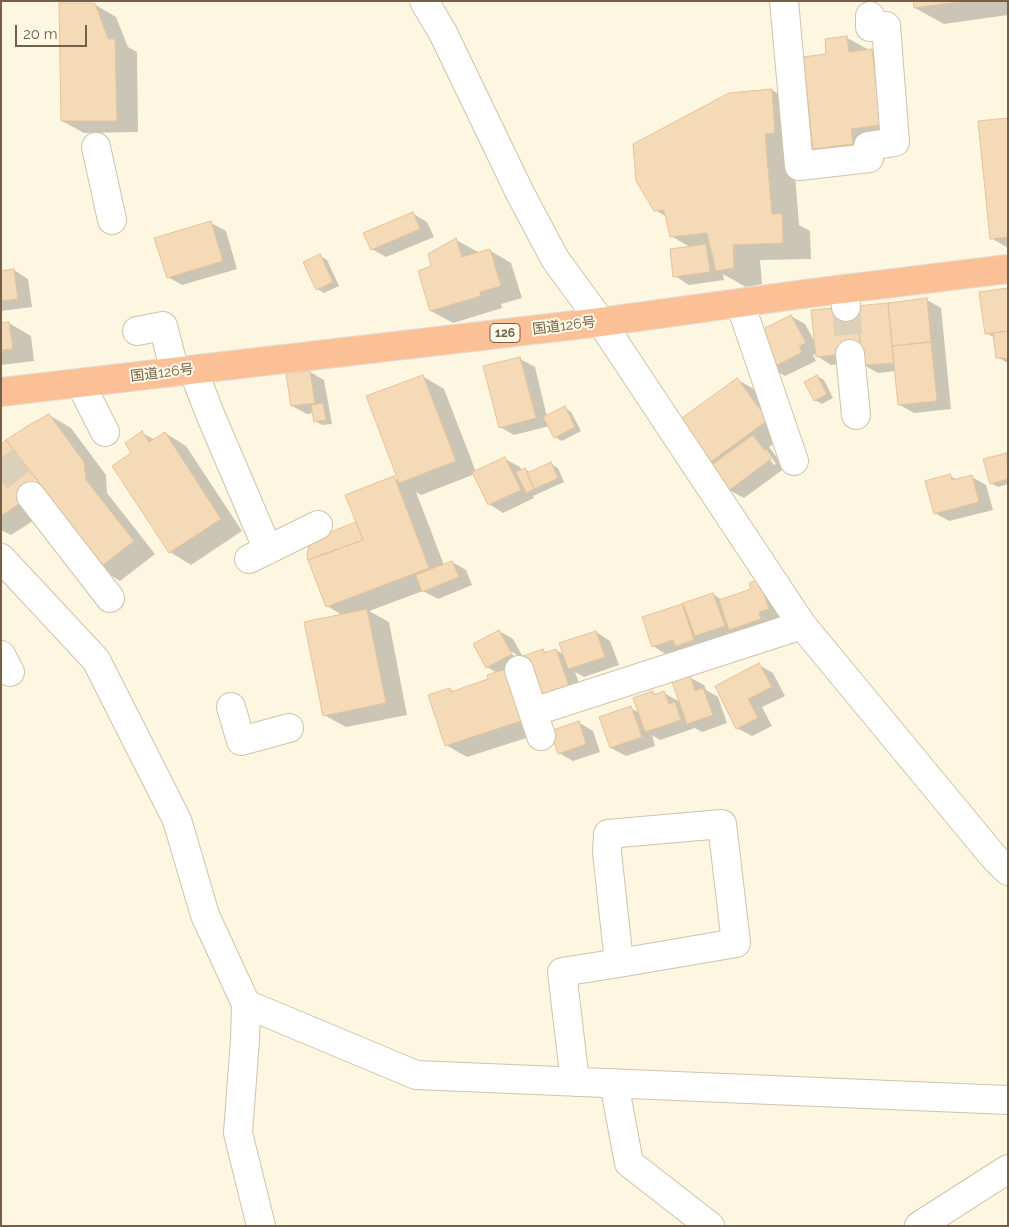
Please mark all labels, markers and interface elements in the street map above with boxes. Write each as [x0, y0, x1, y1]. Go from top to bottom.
scale bar [18, 15, 90, 47]
text: 20 m [23, 25, 58, 43]
street label: 国道126号 [531, 314, 597, 338]
road number: 126 [490, 323, 520, 342]
street label: 国道126号 [129, 361, 195, 385]

